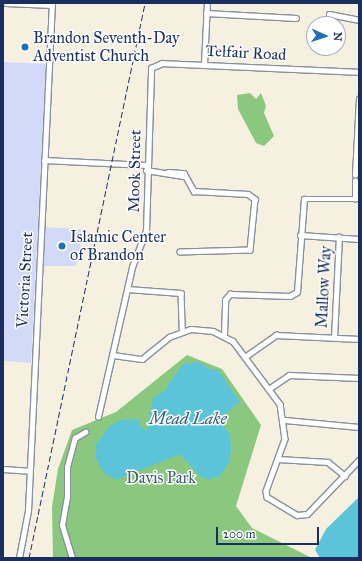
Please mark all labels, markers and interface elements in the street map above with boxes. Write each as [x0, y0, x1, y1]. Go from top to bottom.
north arrow [306, 16, 346, 56]
place label: Brandon Seventh-Day Adventist Church [33, 28, 180, 66]
text: N [331, 32, 344, 42]
street label: Telfair Road [205, 41, 287, 65]
marker: Brandon Seventh-Day Adventist Church [20, 42, 30, 52]
street label: Mook Street [125, 129, 145, 213]
place label: Islamic Center of Brandon [70, 227, 166, 265]
street label: Victoria Street [13, 231, 37, 329]
marker: Islamic Center of Brandon [57, 241, 67, 251]
street label: Mallow Way [312, 245, 336, 329]
water label: Mead Lake [149, 409, 227, 429]
park label: Davis Park [126, 468, 196, 488]
scale bar [218, 519, 321, 545]
text: 200 m [223, 527, 256, 541]

